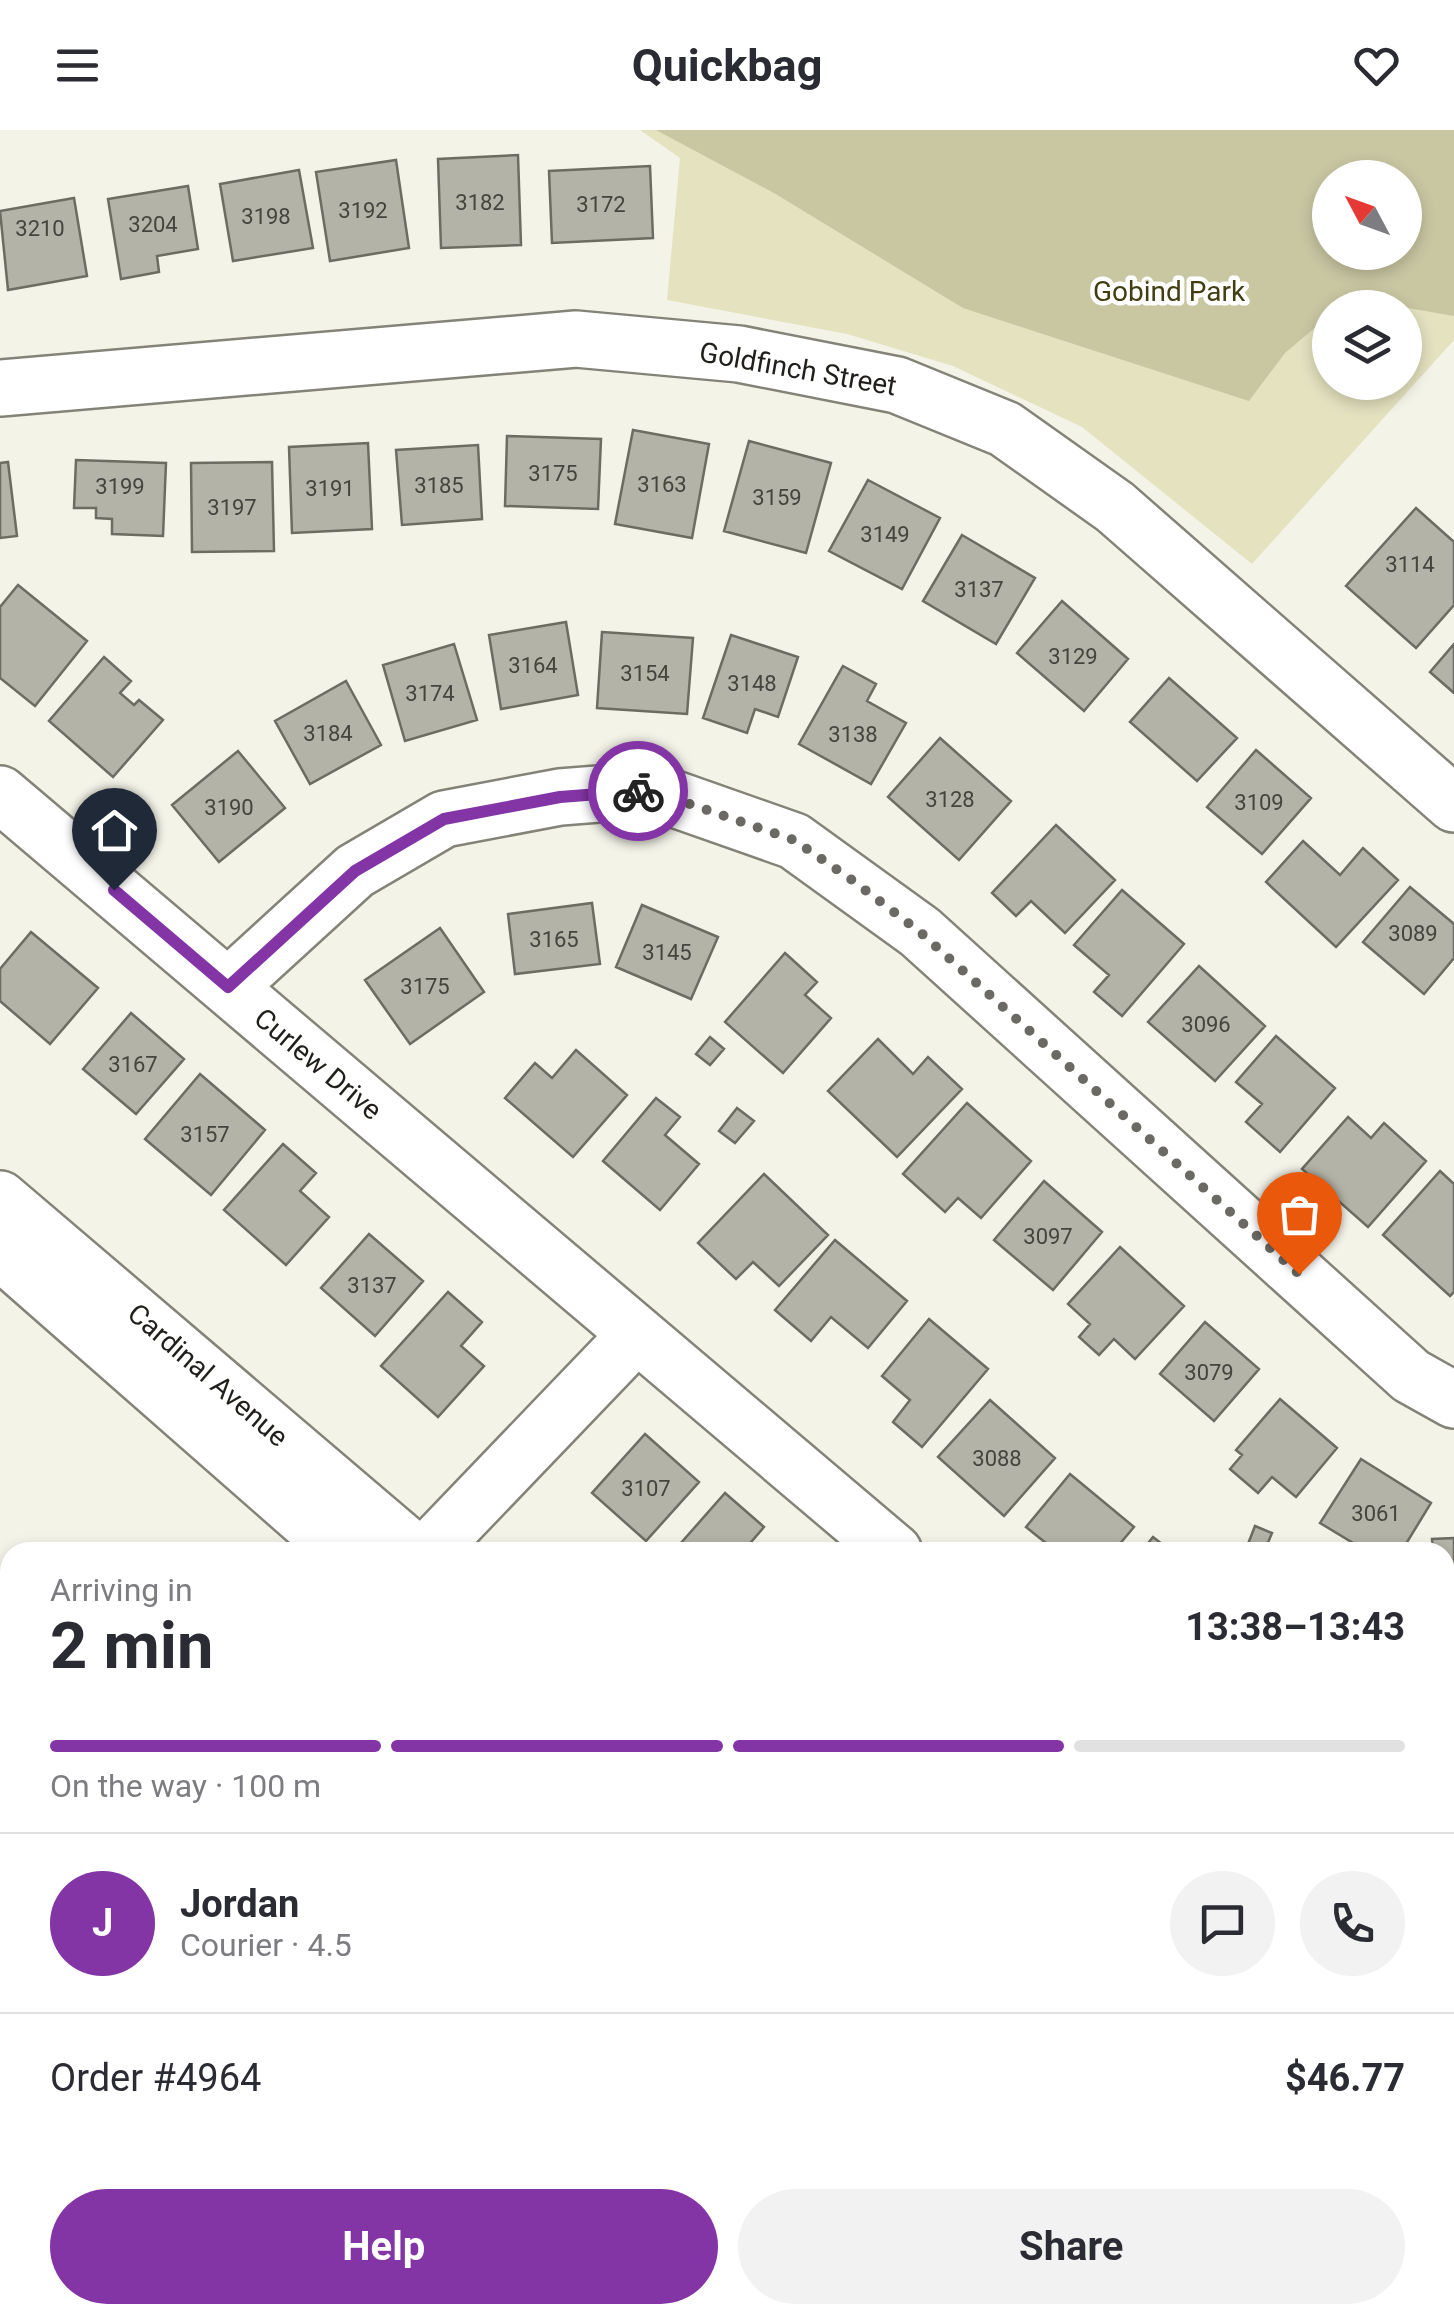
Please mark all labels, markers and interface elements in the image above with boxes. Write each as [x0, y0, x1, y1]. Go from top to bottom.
icon: menu [50, 38, 105, 93]
icon: heart [1349, 38, 1404, 93]
text: Quickbag [632, 39, 822, 92]
north arrow [1312, 160, 1422, 270]
map controls [1312, 160, 1422, 400]
house number: 3182 [455, 190, 505, 215]
house number: 3172 [576, 192, 626, 217]
house number: 3192 [338, 198, 388, 223]
house number: 3198 [241, 204, 291, 229]
house number: 3204 [128, 212, 178, 237]
house number: 3210 [15, 216, 65, 241]
park label: Gobind Park [1093, 275, 1246, 308]
button: layers [1312, 290, 1422, 400]
street label: Goldfinch Street [697, 335, 899, 403]
house number: 3175 [528, 461, 578, 486]
house number: 3163 [637, 472, 687, 497]
house number: 3185 [414, 473, 464, 498]
house number: 3199 [95, 474, 145, 499]
house number: 3191 [305, 476, 355, 501]
house number: 3159 [752, 485, 802, 510]
house number: 3197 [207, 495, 257, 520]
house number: 3149 [860, 522, 910, 547]
house number: 3114 [1385, 552, 1435, 577]
house number: 3137 [954, 577, 1004, 602]
house number: 3129 [1048, 644, 1098, 669]
house number: 3164 [508, 653, 558, 678]
house number: 3154 [620, 661, 670, 686]
house number: 3148 [727, 671, 777, 696]
house number: 3174 [405, 681, 455, 706]
house number: 3184 [303, 721, 353, 746]
house number: 3138 [828, 722, 878, 747]
courier [588, 741, 688, 841]
icon: bike [611, 764, 666, 819]
house number: 3128 [925, 787, 975, 812]
pin [72, 788, 157, 891]
house number: 3109 [1234, 790, 1284, 815]
house number: 3190 [204, 795, 254, 820]
icon: home [87, 803, 142, 858]
house number: 3089 [1388, 921, 1438, 946]
house number: 3165 [529, 927, 579, 952]
house number: 3145 [642, 940, 692, 965]
house number: 3175 [400, 974, 450, 999]
street label: Curlew Drive [248, 1001, 388, 1127]
house number: 3096 [1181, 1012, 1231, 1037]
house number: 3167 [108, 1052, 158, 1077]
house number: 3157 [180, 1122, 230, 1147]
pin [1257, 1172, 1342, 1275]
icon: bag [1272, 1187, 1327, 1242]
house number: 3097 [1023, 1224, 1073, 1249]
house number: 3137 [347, 1273, 397, 1298]
street label: Cardinal Avenue [121, 1297, 295, 1453]
house number: 3079 [1184, 1360, 1234, 1385]
house number: 3088 [972, 1446, 1022, 1471]
house number: 3107 [621, 1476, 671, 1501]
house number: 3061 [1351, 1501, 1401, 1526]
text: Arriving in [50, 1571, 193, 1609]
text: 13:38–13:43 [1185, 1605, 1405, 1649]
text: 2 min [50, 1608, 213, 1684]
text: On the way · 100 m [50, 1767, 321, 1805]
button: chat [1170, 1871, 1275, 1976]
button: phone [1300, 1871, 1405, 1976]
text: Jordan [180, 1882, 299, 1926]
text: J [92, 1901, 113, 1945]
text: Courier · 4.5 [180, 1926, 352, 1964]
text: Order #4964 [50, 2056, 261, 2100]
text: $46.77 [1285, 2056, 1405, 2100]
button: Help [50, 2189, 718, 2304]
button: Share [738, 2189, 1405, 2304]

